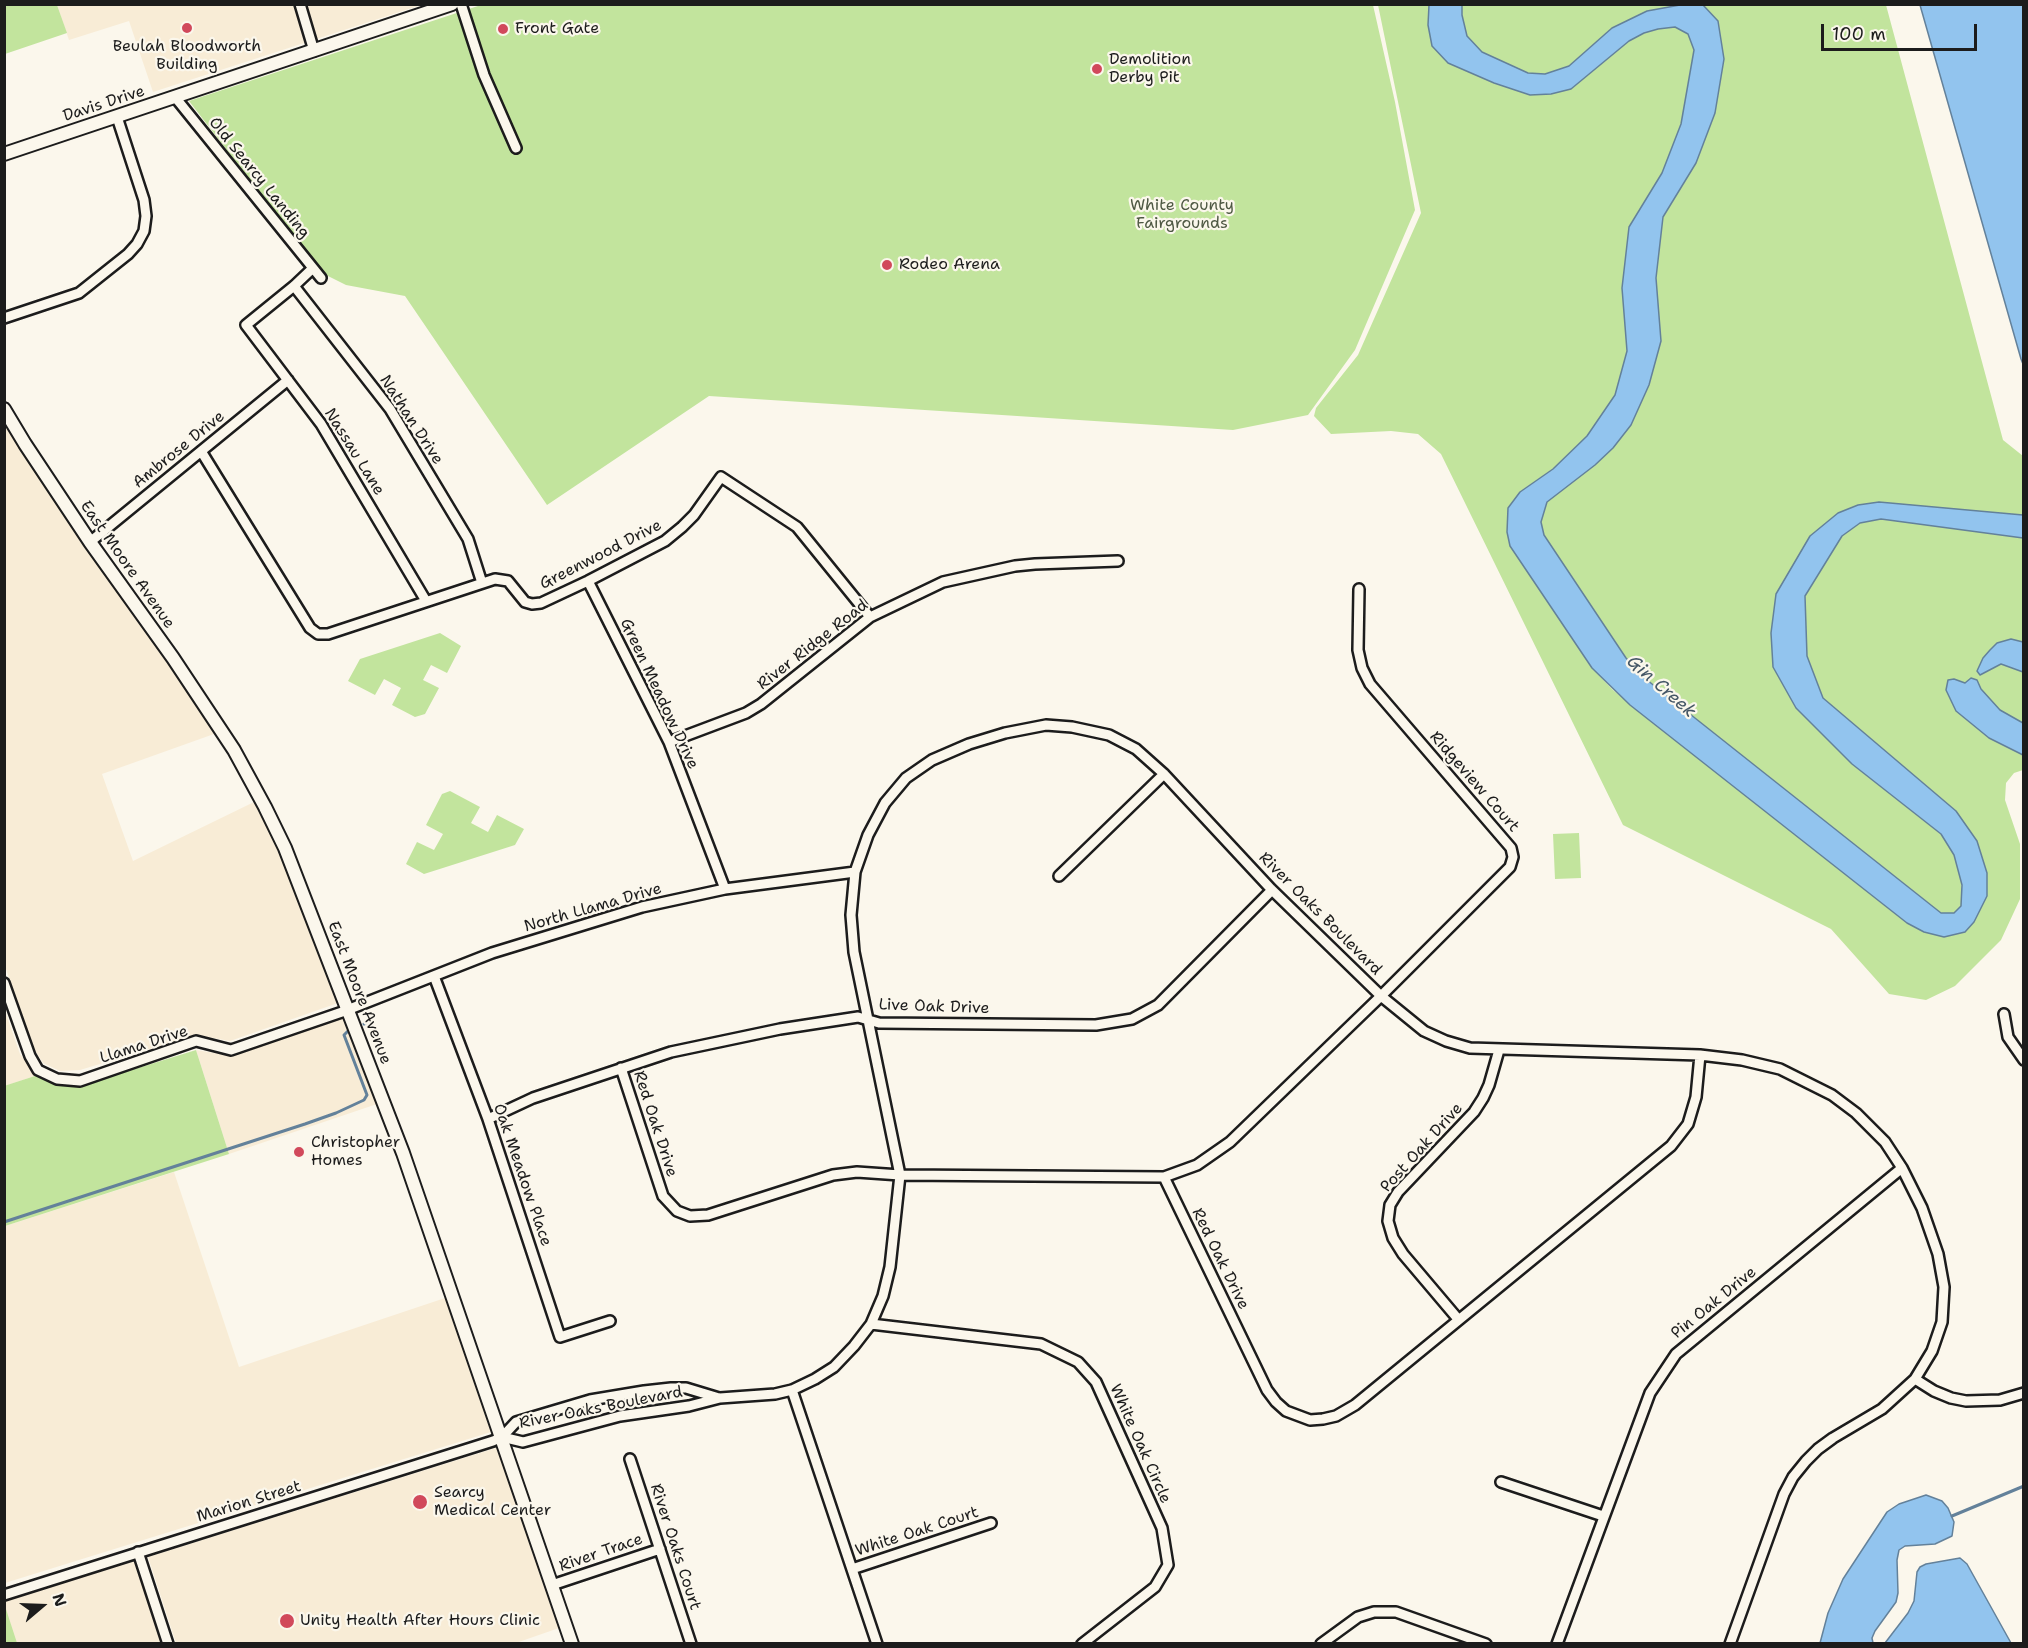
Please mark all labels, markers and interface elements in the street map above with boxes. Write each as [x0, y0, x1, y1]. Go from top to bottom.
scale bar [1824, 12, 1980, 50]
place label: Front Gate [515, 19, 599, 39]
marker: Beulah Bloodworth Building [180, 21, 194, 35]
marker: Front Gate [496, 22, 510, 36]
text: 100 m [1832, 22, 1886, 46]
place label: Beulah Bloodworth Building [113, 37, 261, 75]
place label: Demolition Derby Pit [1109, 50, 1191, 88]
marker: Demolition Derby Pit [1090, 62, 1104, 76]
street label: Davis Drive [61, 82, 147, 126]
street label: Old Searcy Landing [204, 114, 314, 242]
park label: White County Fairgrounds [1130, 196, 1234, 234]
place label: Rodeo Arena [899, 255, 1000, 275]
marker: Rodeo Arena [880, 258, 894, 272]
street label: Nathan Drive [375, 372, 447, 468]
street label: Nassau Lane [320, 405, 388, 499]
street label: Ambrose Drive [129, 407, 229, 493]
street label: East Moore Avenue [76, 497, 178, 633]
street label: Greenwood Drive [537, 516, 665, 594]
street label: River Ridge Road [754, 596, 872, 694]
street label: Green Meadow Drive [616, 616, 702, 772]
water label: Gin Creek [1622, 651, 1700, 723]
street label: Ridgeview Court [1425, 728, 1523, 836]
street label: River Oaks Boulevard [1254, 848, 1386, 980]
street label: North Llama Drive [522, 879, 664, 937]
street label: East Moore Avenue [323, 919, 395, 1067]
street label: Live Oak Drive [878, 995, 990, 1019]
street label: Llama Drive [98, 1022, 190, 1068]
street label: Red Oak Drive [629, 1069, 681, 1179]
street label: Post Oak Drive [1377, 1099, 1467, 1197]
street label: Oak Meadow Place [489, 1101, 555, 1249]
place label: Christopher Homes [311, 1133, 400, 1171]
marker: Christopher Homes [292, 1145, 306, 1159]
street label: Red Oak Drive [1187, 1205, 1253, 1313]
street label: Pin Oak Drive [1668, 1263, 1760, 1343]
street label: White Oak Circle [1105, 1381, 1175, 1507]
street label: River Oaks Boulevard [518, 1383, 684, 1433]
street label: Marion Street [194, 1477, 304, 1527]
street label: River Oaks Court [646, 1481, 704, 1613]
place label: Searcy Medical Center [434, 1483, 551, 1521]
marker: Searcy Medical Center [411, 1493, 429, 1511]
street label: White Oak Court [853, 1503, 981, 1561]
street label: River Trace [557, 1530, 645, 1576]
north arrow [12, 1576, 72, 1636]
text: N [47, 1591, 71, 1609]
place label: Unity Health After Hours Clinic [300, 1611, 540, 1631]
marker: Unity Health After Hours Clinic [278, 1612, 296, 1630]

